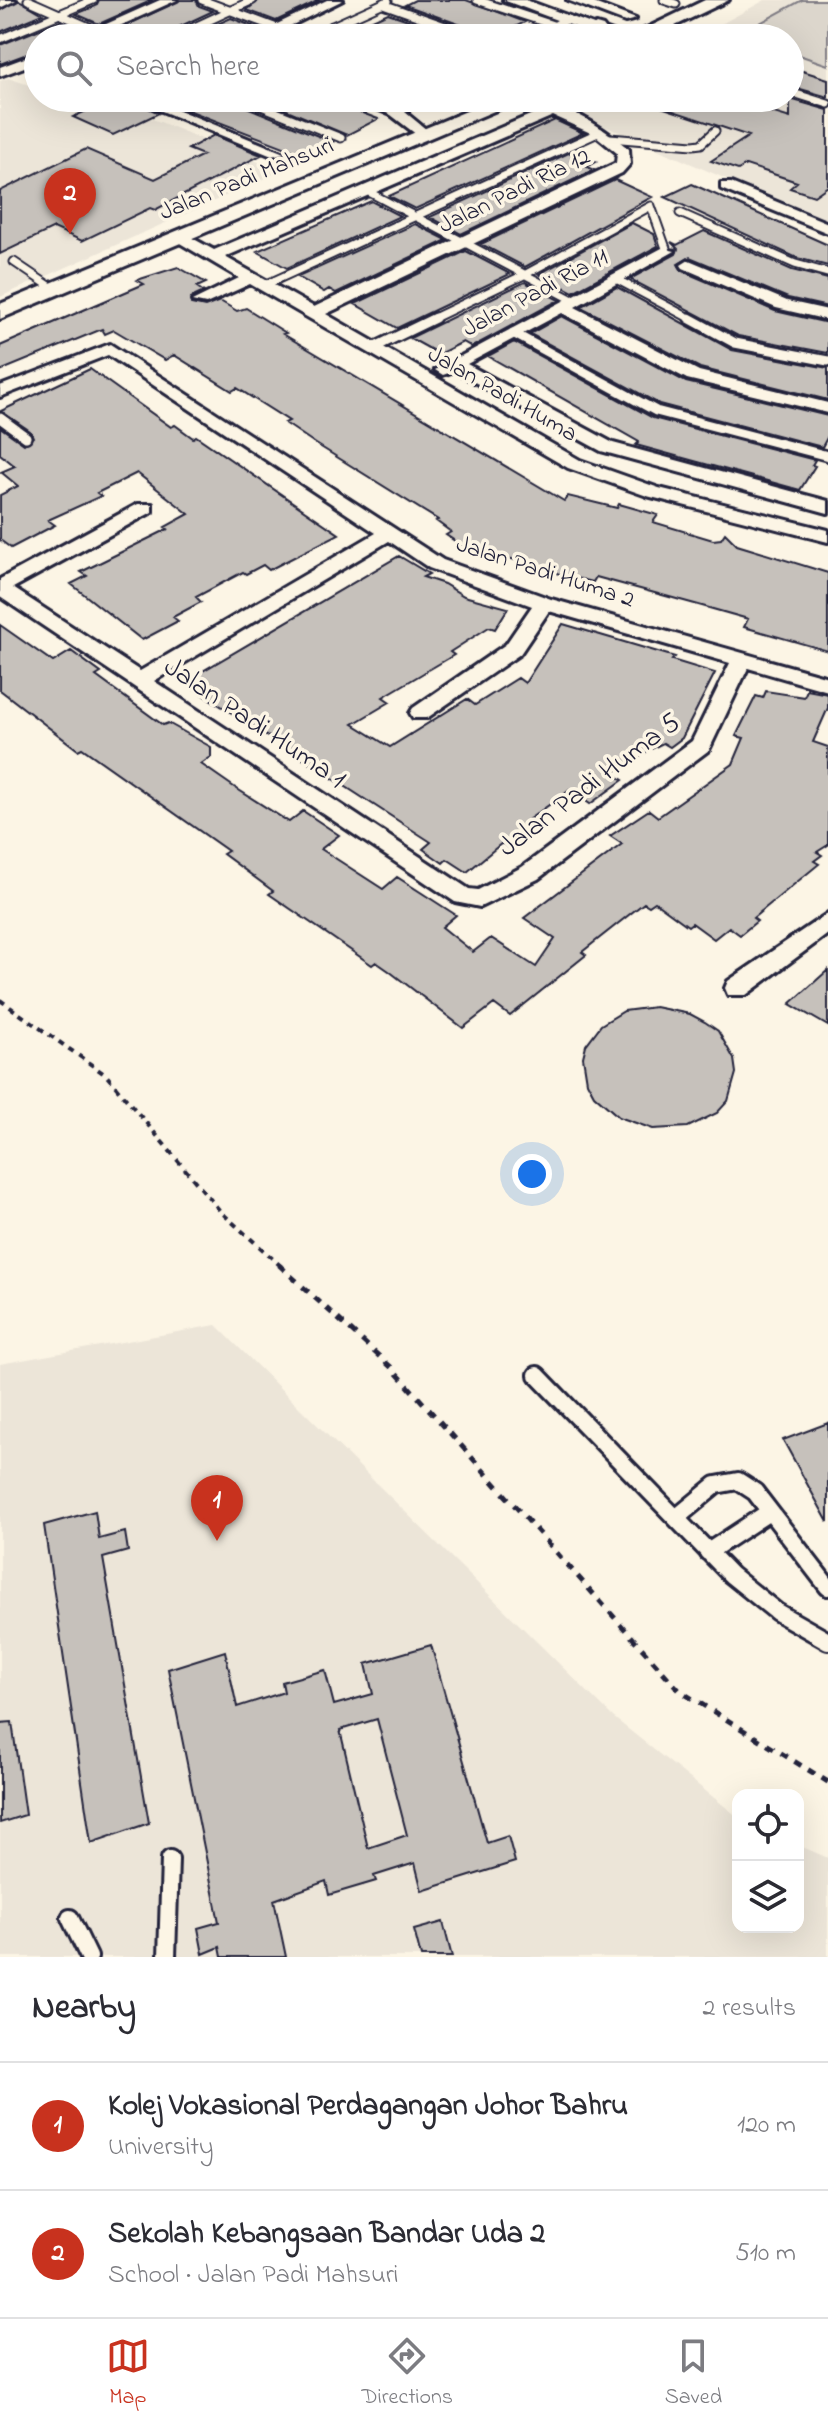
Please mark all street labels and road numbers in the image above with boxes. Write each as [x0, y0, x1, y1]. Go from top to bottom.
street label: Jalan Padi Mahsuri [155, 129, 339, 231]
street label: Jalan Padi Ria 12 [433, 140, 597, 244]
street label: Jalan Padi Ria 11 [457, 241, 615, 347]
street label: Jalan Padi Huma [421, 338, 583, 452]
street label: Jalan Padi Huma 2 [451, 528, 639, 618]
street label: Jalan Padi Huma 1 [155, 648, 353, 800]
street label: Jalan Padi Huma 5 [490, 704, 690, 868]

